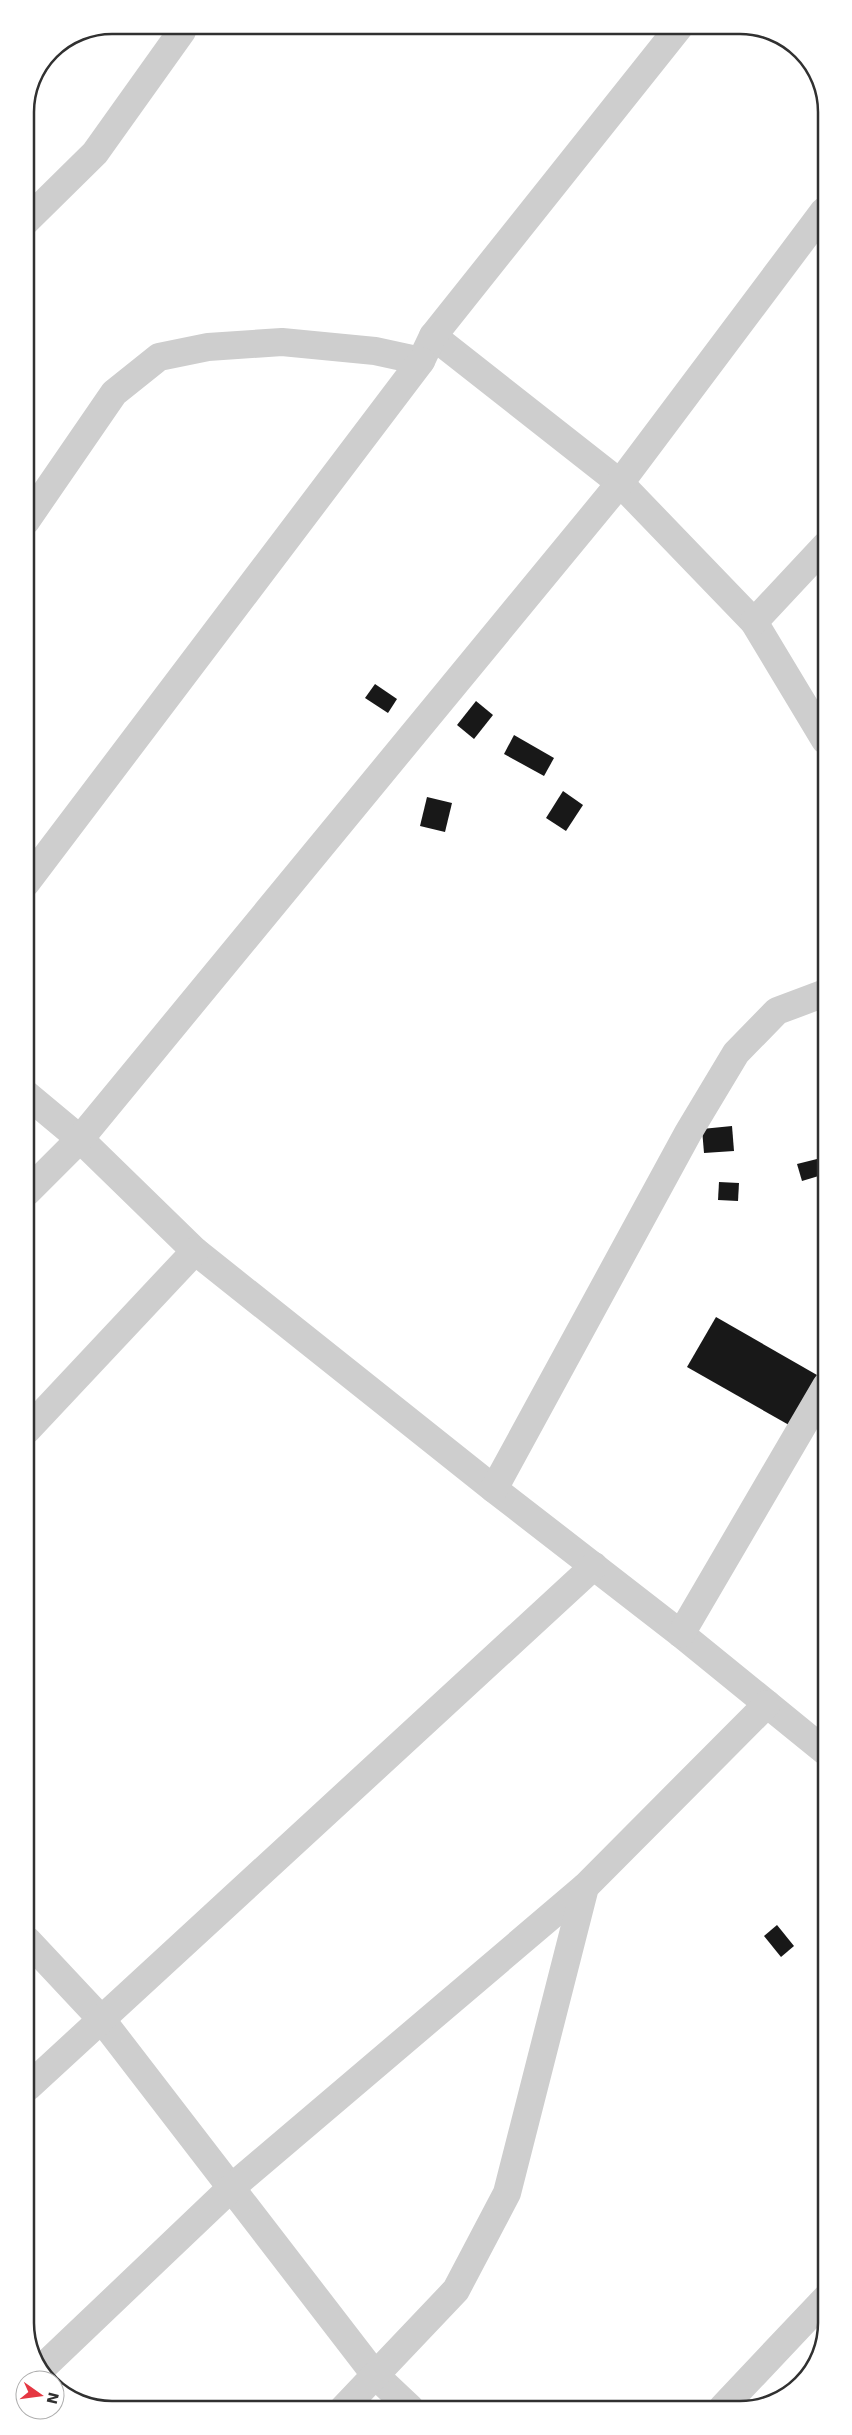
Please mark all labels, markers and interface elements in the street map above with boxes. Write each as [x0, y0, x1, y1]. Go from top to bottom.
north arrow [15, 2370, 65, 2420]
text: N [43, 2391, 62, 2406]

